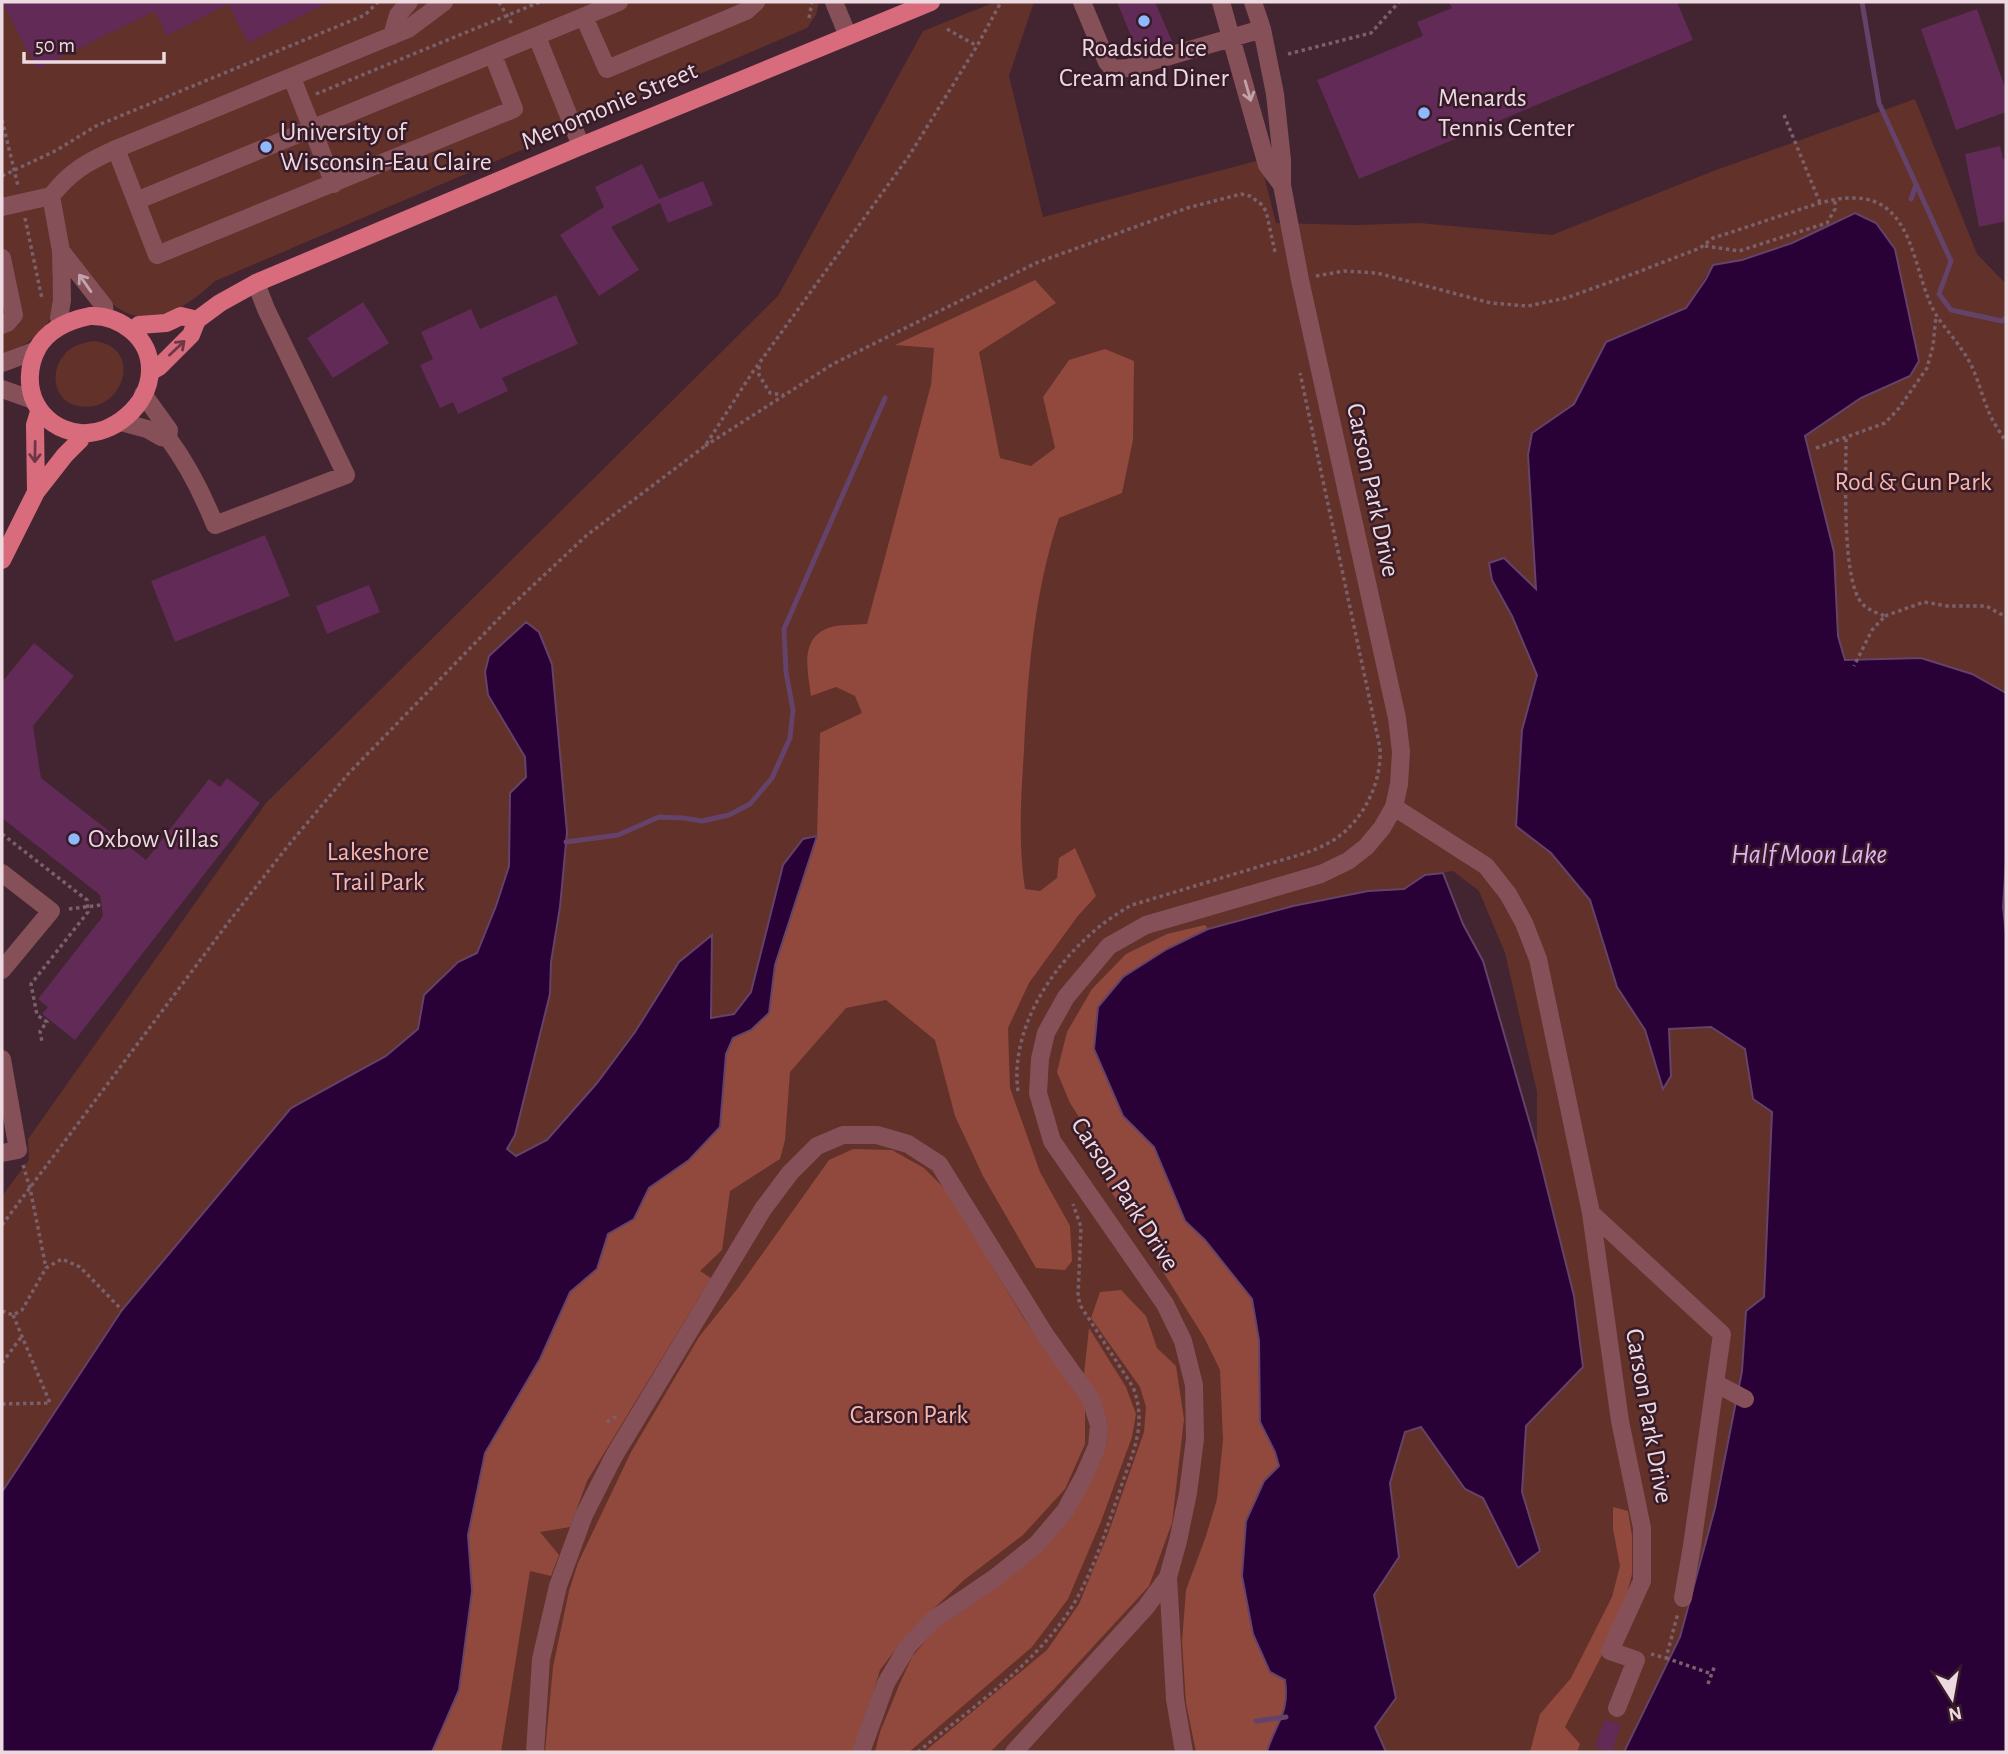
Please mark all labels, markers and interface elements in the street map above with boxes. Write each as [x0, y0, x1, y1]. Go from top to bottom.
marker: Roadside Ice Cream and Diner [1136, 13, 1152, 29]
scale bar [24, 21, 164, 65]
text: 50 m [35, 35, 75, 56]
place label: Roadside Ice Cream and Diner [1059, 35, 1230, 91]
street label: Menomonie Street [517, 57, 701, 155]
one-way arrow [1242, 79, 1255, 101]
place label: Menards Tennis Center [1438, 85, 1575, 141]
marker: Menards Tennis Center [1416, 105, 1432, 121]
place label: University of Wisconsin-Eau Claire [280, 119, 492, 175]
marker: University of Wisconsin-Eau Claire [258, 139, 274, 155]
one-way arrow [78, 274, 92, 293]
one-way arrow [168, 340, 186, 356]
street label: Carson Park Drive [1342, 401, 1404, 579]
one-way arrow [28, 440, 42, 463]
park label: Rod & Gun Park [1834, 469, 1992, 495]
place label: Oxbow Villas [88, 826, 219, 852]
marker: Oxbow Villas [66, 831, 82, 847]
park label: Lakeshore Trail Park [327, 839, 429, 895]
water label: Half Moon Lake [1731, 841, 1887, 869]
street label: Carson Park Drive [1066, 1113, 1184, 1275]
street label: Carson Park Drive [1621, 1327, 1677, 1505]
park label: Carson Park [850, 1402, 968, 1428]
north arrow [1917, 1663, 1987, 1733]
text: N [1947, 1703, 1963, 1724]

